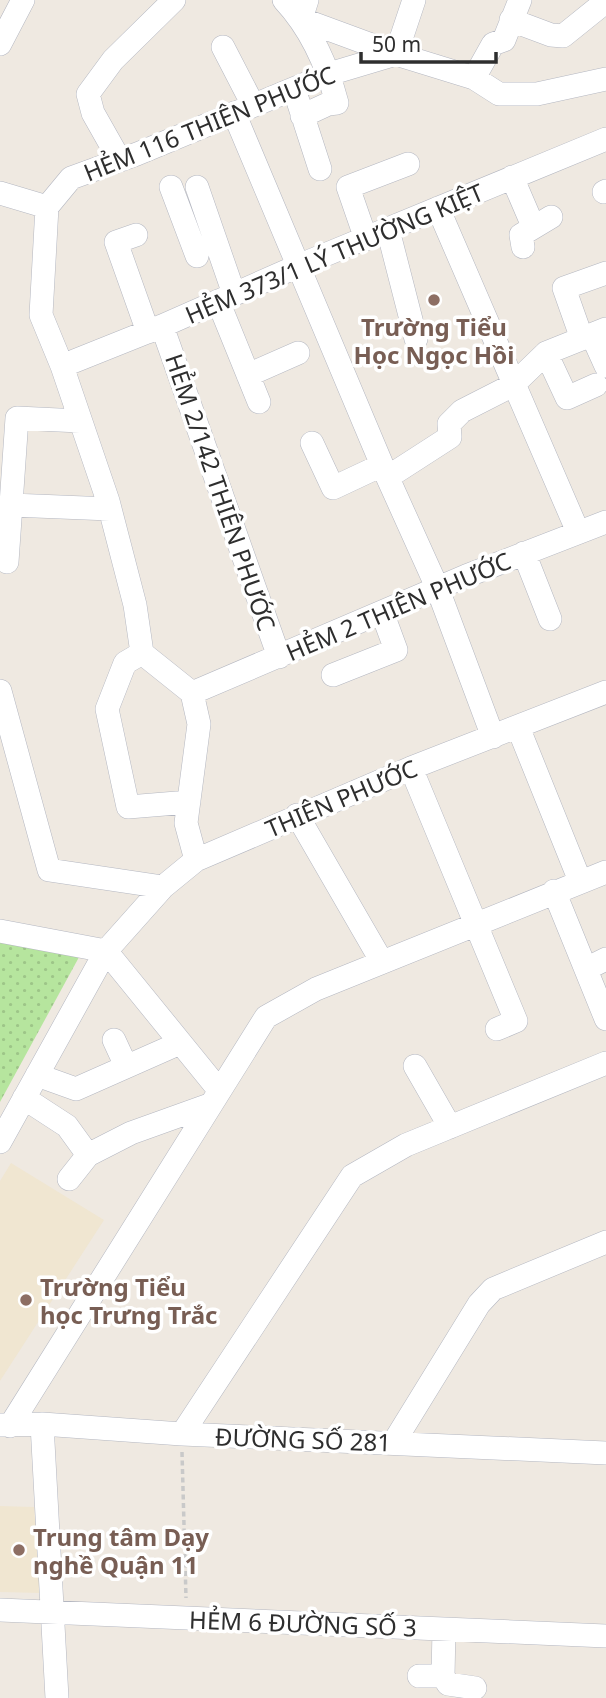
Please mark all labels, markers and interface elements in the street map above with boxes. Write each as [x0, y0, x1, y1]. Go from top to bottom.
scale bar [361, 21, 496, 65]
text: 50 m [372, 30, 421, 58]
street label: HẺM 116 THIÊN PHƯỚC [78, 57, 340, 189]
street label: HẺM 373/1 LÝ THƯỜNG KIỆT [180, 175, 489, 331]
marker: Trường Tiểu Học Ngọc Hồi [426, 292, 442, 308]
place label: Trường Tiểu Học Ngọc Hồi [354, 310, 514, 371]
street label: HẺM 2/142 THIÊN PHƯỚC [158, 349, 284, 635]
street label: HẺM 2 THIÊN PHƯỚC [281, 544, 515, 668]
street label: THIÊN PHƯỚC [260, 751, 422, 845]
place label: Trường Tiểu học Trưng Trắc [40, 1270, 217, 1331]
marker: Trường Tiểu học Trưng Trắc [18, 1292, 34, 1308]
street label: ĐƯỜNG SỐ 281 [214, 1419, 392, 1459]
place label: Trung tâm Dạy nghề Quận 11 [33, 1520, 209, 1581]
marker: Trung tâm Dạy nghề Quận 11 [11, 1542, 27, 1558]
street label: HẺM 6 ĐƯỜNG SỐ 3 [189, 1603, 417, 1643]

